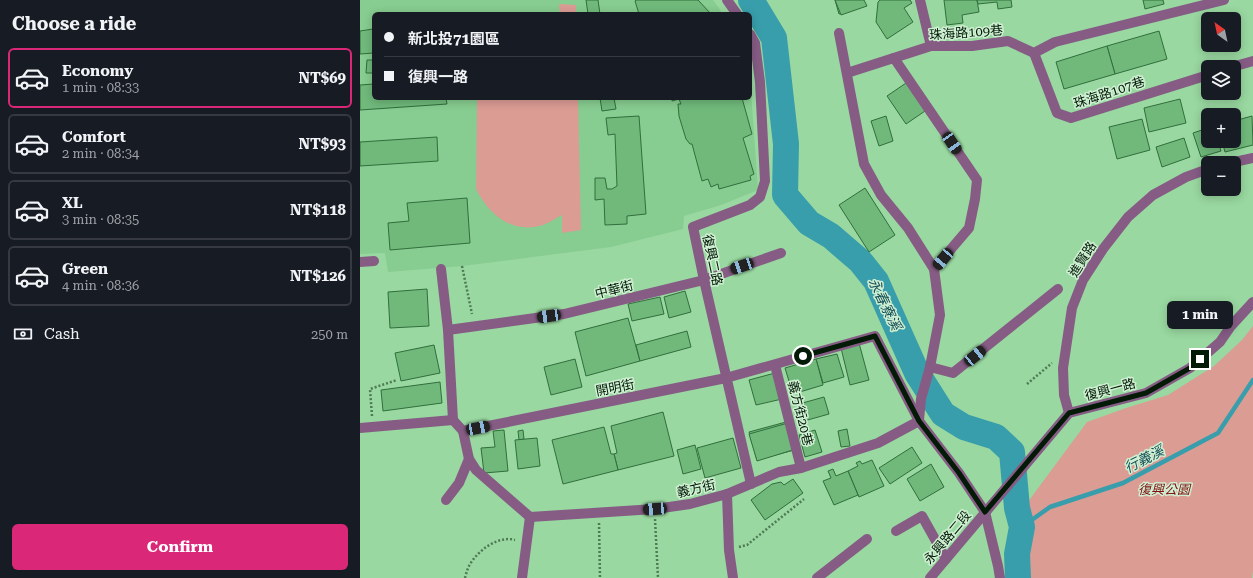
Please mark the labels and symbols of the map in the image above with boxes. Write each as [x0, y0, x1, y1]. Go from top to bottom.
north arrow [1201, 12, 1241, 52]
street label: 珠海路109巷 [929, 22, 1003, 43]
street label: 珠海路107巷 [1072, 74, 1147, 111]
car [940, 130, 964, 156]
street label: 復興二路 [700, 233, 725, 287]
street label: 進賢路 [1066, 239, 1099, 280]
car [931, 246, 955, 272]
car [729, 256, 755, 276]
water label: 永春寮溪 [866, 275, 905, 334]
street label: 中華街 [593, 277, 635, 301]
callout: 1 min [1167, 301, 1233, 329]
car [536, 308, 562, 324]
car [962, 344, 988, 368]
route start [794, 347, 812, 365]
route end [1191, 350, 1209, 368]
street label: 開明街 [595, 376, 636, 399]
street label: 復興一路 [1083, 376, 1137, 403]
street label: 義方街20巷 [785, 379, 816, 447]
car [465, 420, 491, 436]
water label: 行義溪 [1122, 441, 1168, 476]
street label: 義方街 [675, 477, 717, 500]
park label: 復興公園 [1138, 482, 1192, 497]
car [643, 502, 667, 516]
street label: 永興路二段 [921, 508, 974, 567]

